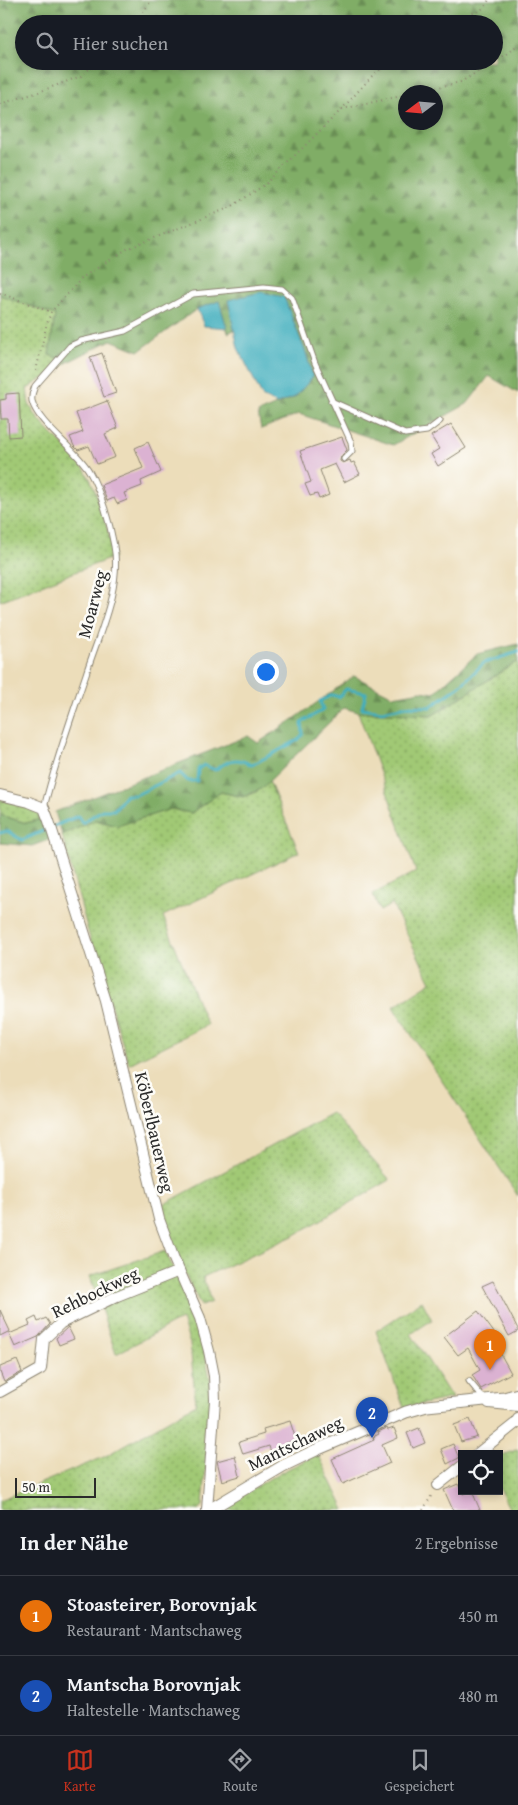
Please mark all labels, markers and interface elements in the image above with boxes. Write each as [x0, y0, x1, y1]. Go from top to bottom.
search box [15, 15, 503, 70]
icon: search [33, 29, 61, 57]
text: Hier suchen [73, 29, 168, 57]
north arrow [398, 85, 443, 130]
street label: Moarweg [70, 567, 114, 641]
your location [253, 659, 279, 685]
street label: Köberlbauerweg [128, 1069, 182, 1195]
street label: Rehbockweg [47, 1259, 143, 1325]
pin: 1 [474, 1329, 506, 1370]
pin: 2 [356, 1397, 388, 1438]
street label: Mantschaweg [243, 1408, 347, 1478]
map controls [458, 1450, 503, 1495]
button: locate [458, 1450, 503, 1495]
scale bar [15, 1475, 96, 1498]
text: 50 m [22, 1477, 50, 1497]
text: In der Nähe [20, 1527, 128, 1558]
text: 2 Ergebnisse [415, 1531, 498, 1555]
text: Stoasteirer, Borovnjak [67, 1590, 256, 1618]
text: 1 [32, 1604, 40, 1628]
text: 450 m [458, 1604, 498, 1628]
text: Restaurant · Mantschaweg [67, 1618, 242, 1642]
text: Mantscha Borovnjak [67, 1670, 241, 1698]
text: 2 [32, 1684, 40, 1708]
text: 480 m [458, 1684, 498, 1708]
text: Haltestelle · Mantschaweg [67, 1698, 240, 1722]
tab: Karte [64, 1746, 96, 1796]
tab: Route [223, 1746, 257, 1796]
tab: Gespeichert [385, 1746, 454, 1796]

